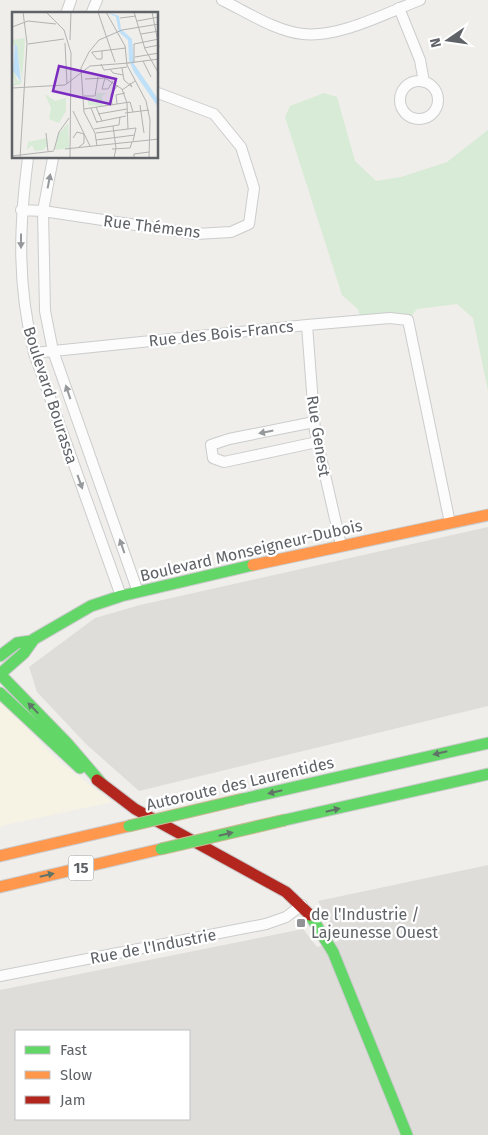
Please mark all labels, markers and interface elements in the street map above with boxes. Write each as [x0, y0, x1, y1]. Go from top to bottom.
inset map [12, 12, 159, 159]
north arrow [423, 15, 473, 65]
text: N [426, 36, 445, 49]
one-way arrow [45, 173, 53, 189]
street label: Rue Thémens [102, 211, 202, 242]
one-way arrow [17, 233, 25, 249]
street label: Rue des Bois-Francs [148, 316, 294, 351]
street label: Boulevard Bourassa [19, 324, 82, 466]
one-way arrow [64, 385, 71, 400]
street label: Rue Genest [303, 394, 334, 478]
one-way arrow [257, 428, 273, 436]
one-way arrow [77, 474, 84, 489]
street label: Boulevard Monseigneur-Dubois [138, 516, 364, 585]
one-way arrow [118, 538, 125, 553]
one-way arrow [28, 702, 40, 714]
one-way arrow [432, 750, 448, 758]
street label: Autoroute des Laurentides [144, 753, 336, 814]
one-way arrow [267, 788, 282, 796]
one-way arrow [325, 805, 341, 813]
one-way arrow [218, 830, 233, 838]
road number: 15 [68, 856, 94, 880]
one-way arrow [40, 871, 55, 879]
place label: de l'Industrie / Lajeunesse Ouest [311, 905, 438, 942]
marker: de l'Industrie / Lajeunesse Ouest [295, 917, 307, 929]
street label: Rue de l'Industrie [88, 925, 218, 968]
legend [15, 1030, 190, 1120]
text: Fast [60, 1041, 87, 1059]
text: Slow [60, 1066, 92, 1084]
text: Jam [60, 1091, 86, 1109]

